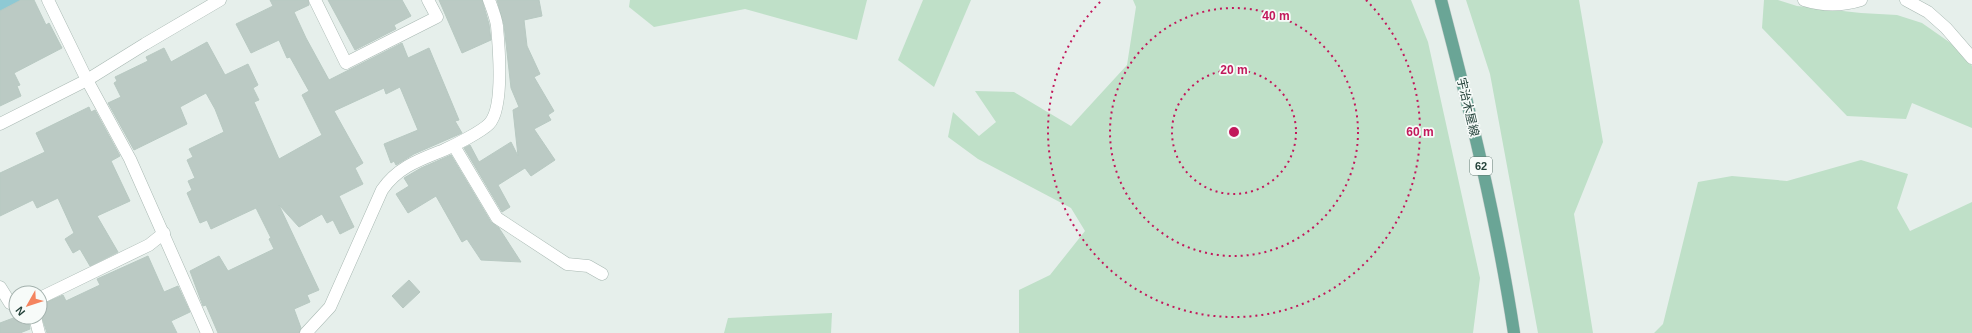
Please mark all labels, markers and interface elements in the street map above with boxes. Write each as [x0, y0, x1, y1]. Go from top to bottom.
text: 40 m [1262, 9, 1290, 23]
text: 20 m [1220, 63, 1248, 77]
street label: 宇治木屋線 [1454, 76, 1482, 138]
centre of rings [1227, 125, 1241, 139]
text: 60 m [1406, 125, 1434, 139]
road number: 62 [1470, 157, 1492, 175]
north arrow [8, 285, 48, 325]
text: N [13, 304, 27, 318]

